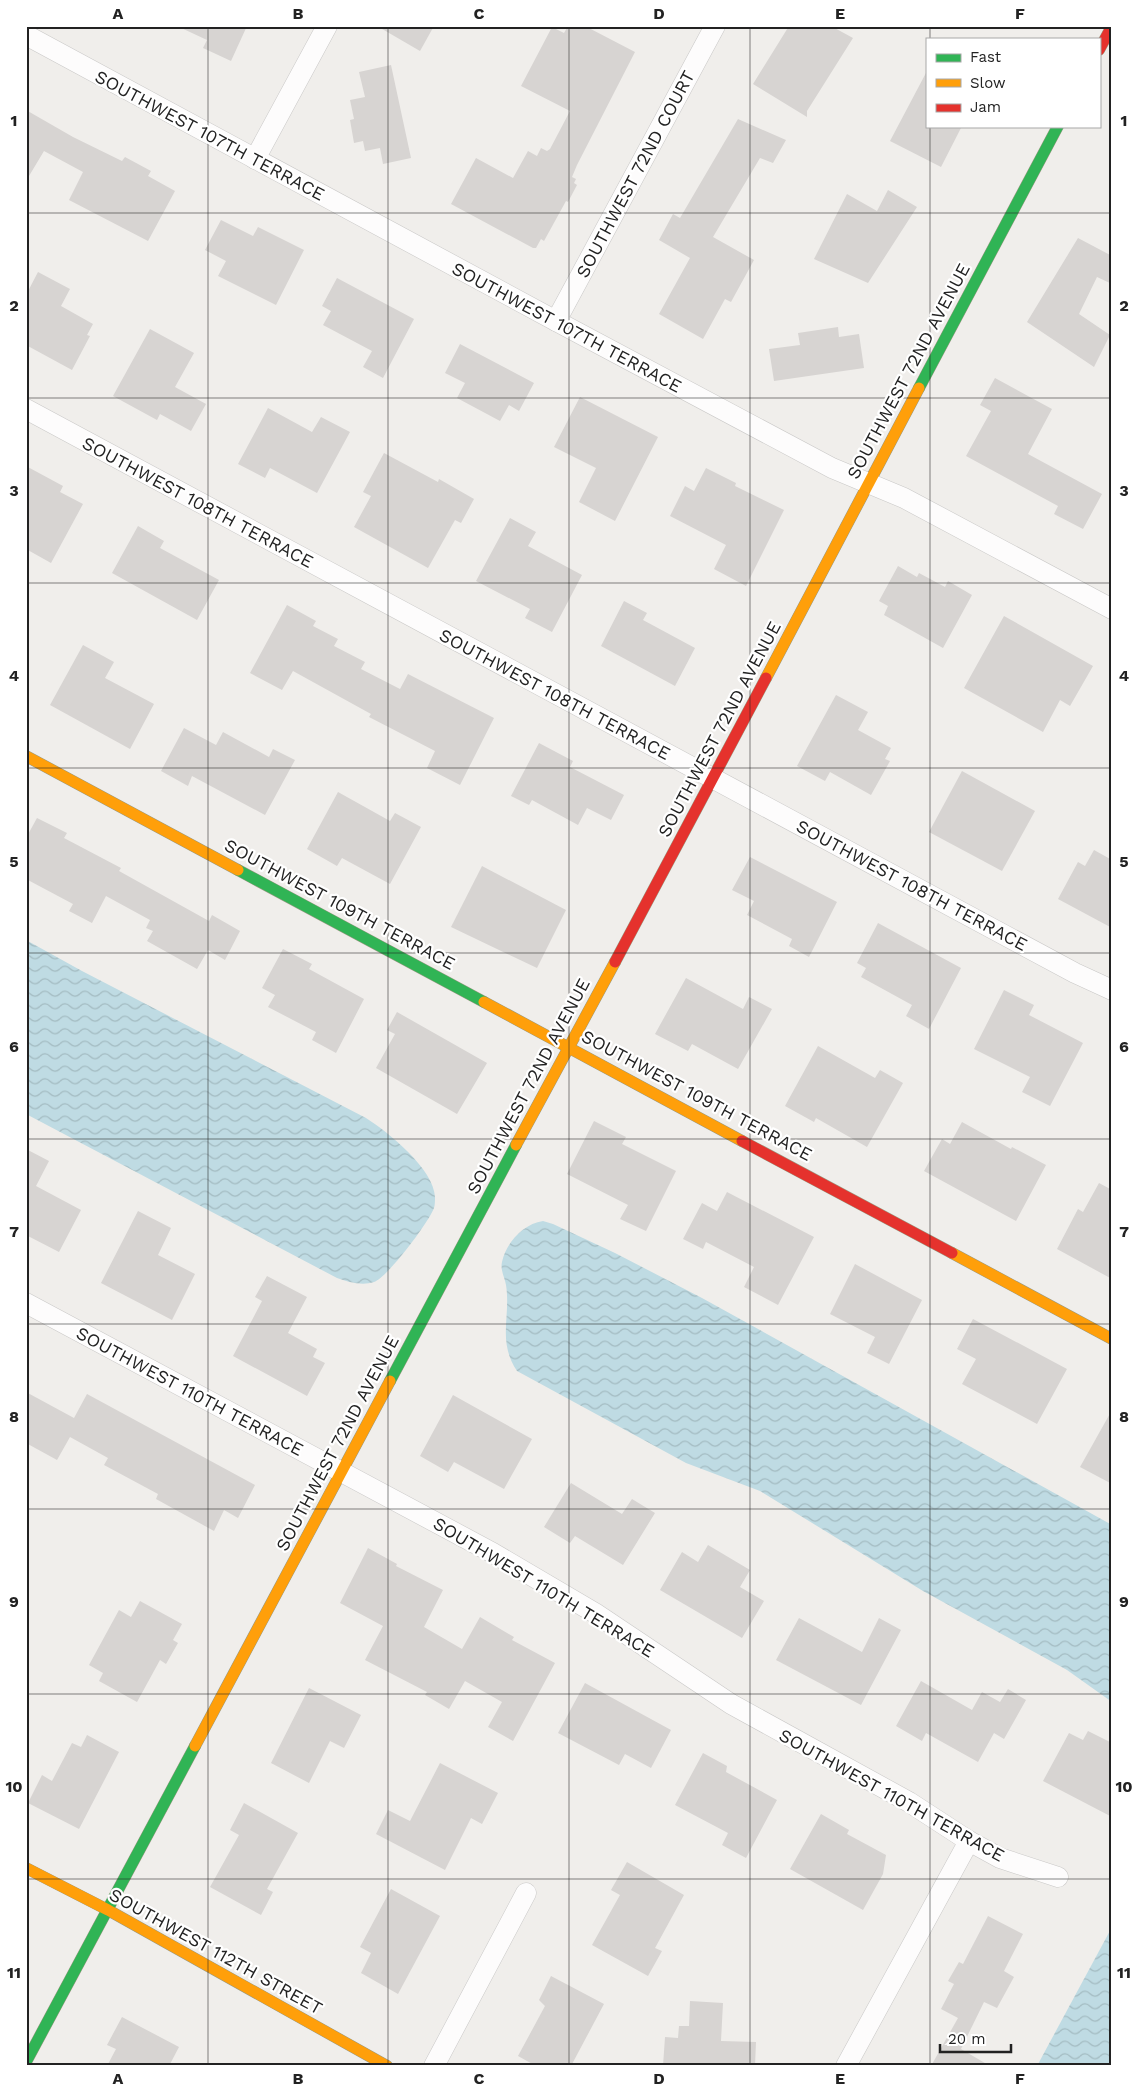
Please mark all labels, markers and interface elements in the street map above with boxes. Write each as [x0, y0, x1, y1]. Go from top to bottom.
text: A [113, 4, 124, 23]
text: B [293, 4, 304, 23]
text: C [474, 4, 485, 23]
text: D [653, 4, 665, 23]
text: E [835, 4, 845, 23]
text: F [1015, 4, 1025, 23]
legend [926, 38, 1100, 128]
text: Fast [970, 48, 1002, 66]
street label: SOUTHWEST 107TH TERRACE [92, 65, 328, 205]
street label: SOUTHWEST 72ND COURT [571, 67, 699, 281]
text: Slow [970, 74, 1006, 92]
text: Jam [970, 98, 1001, 116]
text: 1 [11, 111, 17, 130]
text: 1 [1121, 111, 1127, 130]
street label: SOUTHWEST 107TH TERRACE [449, 257, 685, 397]
street label: SOUTHWEST 72ND AVENUE [842, 260, 974, 482]
text: 2 [9, 296, 19, 315]
text: 2 [1119, 296, 1129, 315]
street label: SOUTHWEST 108TH TERRACE [79, 432, 317, 572]
text: 3 [9, 481, 19, 500]
text: 3 [1119, 481, 1129, 500]
street label: SOUTHWEST 72ND AVENUE [653, 618, 785, 840]
street label: SOUTHWEST 108TH TERRACE [436, 624, 674, 764]
text: 4 [9, 666, 19, 685]
text: 4 [1119, 666, 1129, 685]
street label: SOUTHWEST 108TH TERRACE [793, 815, 1031, 955]
street label: SOUTHWEST 109TH TERRACE [221, 834, 459, 974]
text: 5 [9, 852, 19, 871]
text: 5 [1119, 852, 1129, 871]
street label: SOUTHWEST 72ND AVENUE [462, 975, 594, 1197]
street label: SOUTHWEST 109TH TERRACE [578, 1025, 816, 1165]
text: 6 [9, 1037, 19, 1056]
text: 6 [1119, 1037, 1129, 1056]
text: 7 [9, 1222, 19, 1241]
text: 7 [1119, 1222, 1129, 1241]
street label: SOUTHWEST 110TH TERRACE [73, 1322, 307, 1460]
street label: SOUTHWEST 72ND AVENUE [271, 1332, 403, 1554]
text: 8 [9, 1407, 19, 1426]
text: 8 [1119, 1407, 1129, 1426]
street label: SOUTHWEST 110TH TERRACE [430, 1512, 658, 1662]
text: 9 [9, 1592, 19, 1611]
text: 9 [1119, 1592, 1129, 1611]
street label: SOUTHWEST 110TH TERRACE [776, 1724, 1008, 1866]
text: 10 [5, 1777, 23, 1796]
text: 10 [1115, 1777, 1133, 1796]
street label: SOUTHWEST 112TH STREET [106, 1884, 326, 2018]
text: 11 [7, 1963, 21, 1982]
text: 11 [1117, 1963, 1131, 1982]
scale bar [940, 2022, 1012, 2054]
text: 20 m [948, 2030, 986, 2048]
text: A [113, 2069, 124, 2088]
text: B [293, 2069, 304, 2088]
text: C [474, 2069, 485, 2088]
text: D [653, 2069, 665, 2088]
text: E [835, 2069, 845, 2088]
text: F [1015, 2069, 1025, 2088]

